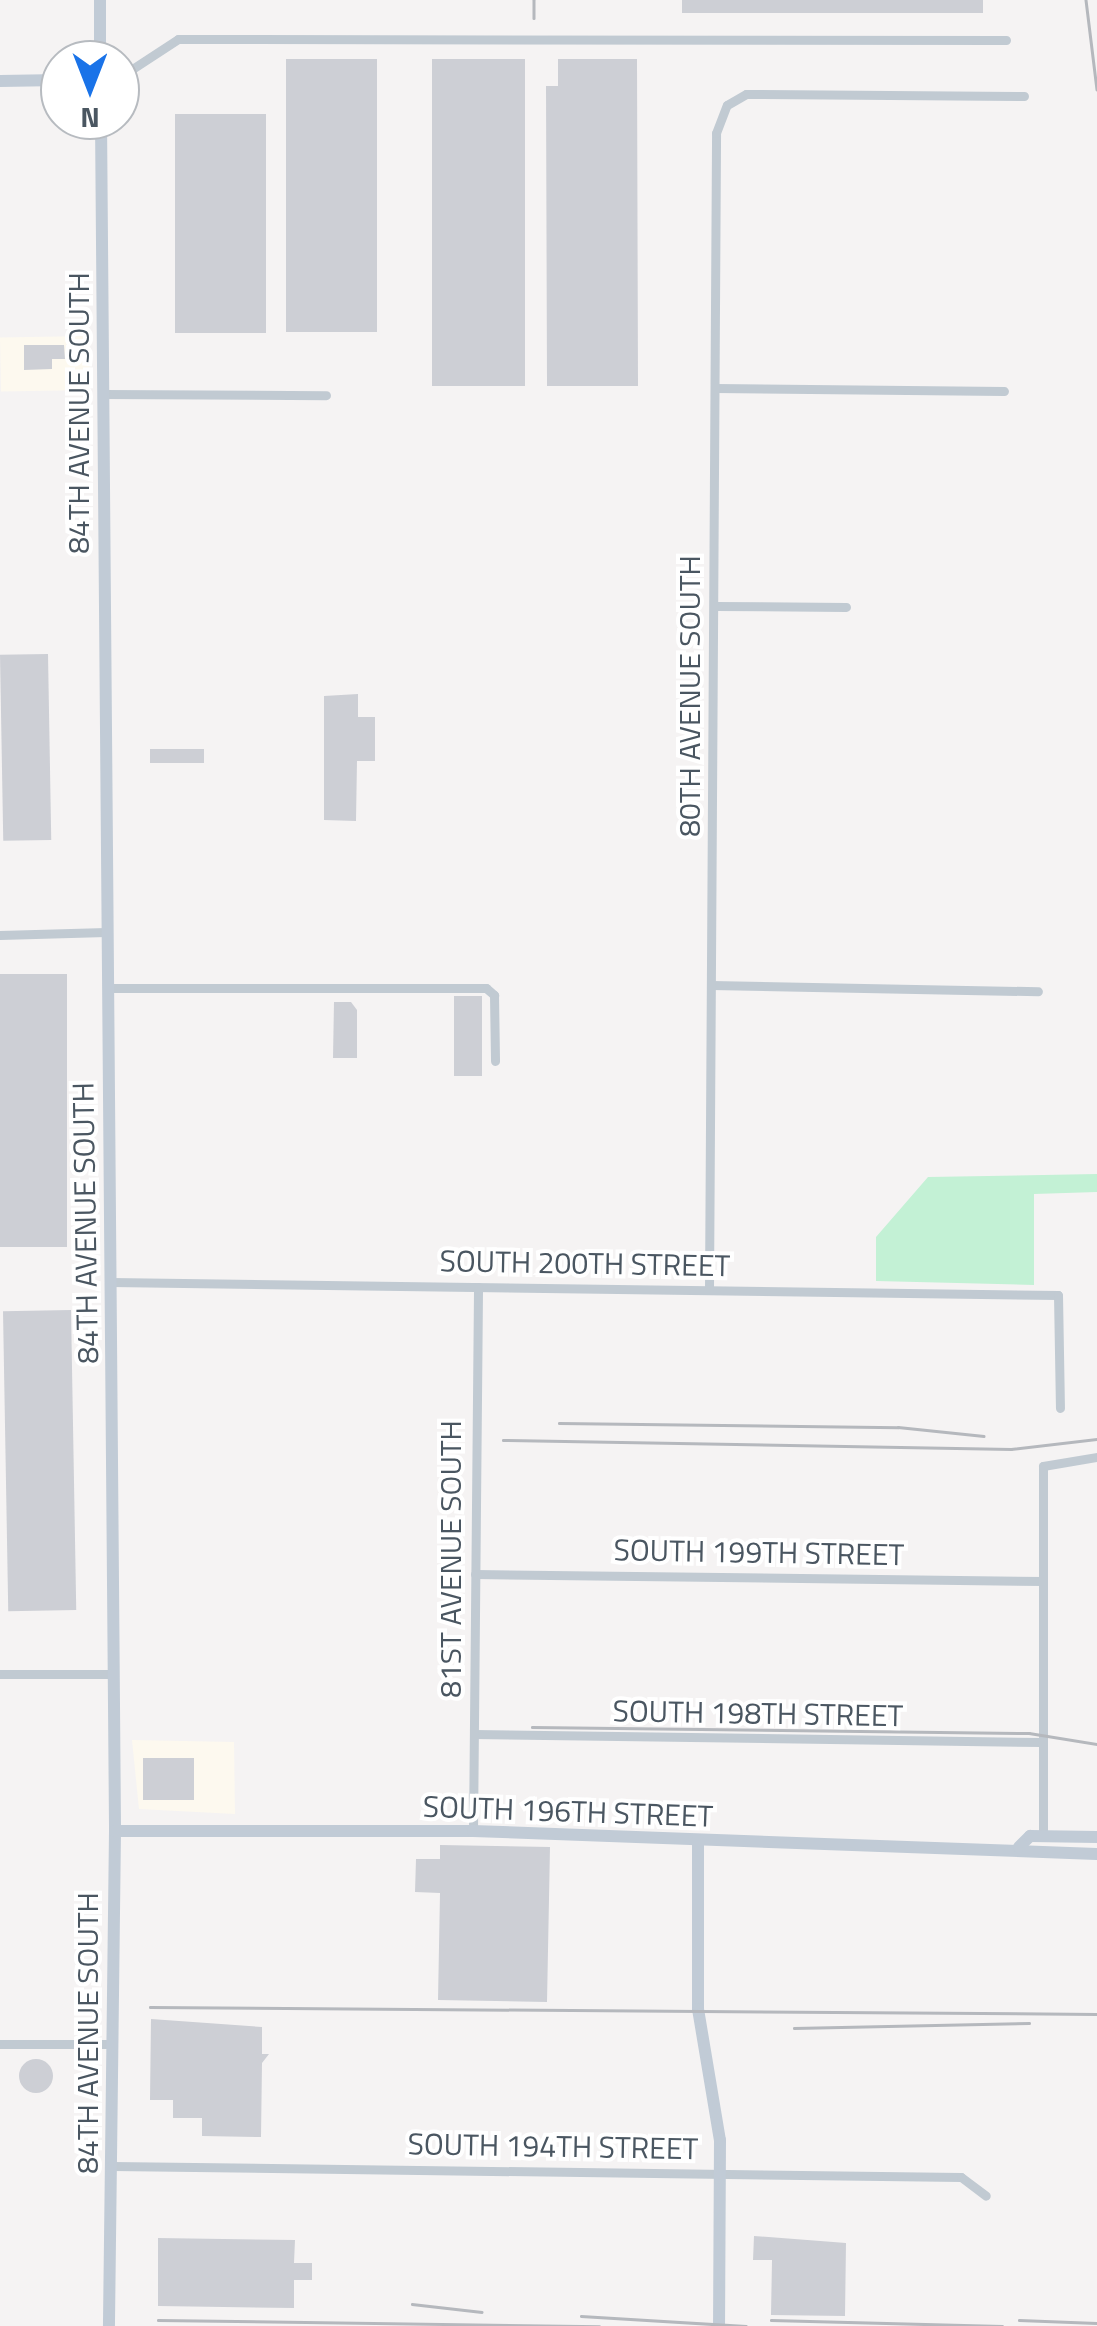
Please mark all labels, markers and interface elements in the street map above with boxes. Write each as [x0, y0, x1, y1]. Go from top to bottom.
north arrow [40, 40, 140, 140]
text: N [80, 97, 100, 140]
street label: 84TH AVENUE SOUTH [60, 272, 96, 554]
street label: 80TH AVENUE SOUTH [671, 555, 707, 837]
street label: 84TH AVENUE SOUTH [65, 1082, 105, 1364]
street label: SOUTH 200TH STREET [439, 1242, 731, 1284]
street label: 81ST AVENUE SOUTH [432, 1420, 468, 1698]
street label: SOUTH 199TH STREET [613, 1531, 905, 1573]
street label: SOUTH 198TH STREET [612, 1692, 904, 1734]
street label: SOUTH 196TH STREET [422, 1788, 714, 1834]
street label: 84TH AVENUE SOUTH [69, 1892, 105, 2174]
street label: SOUTH 194TH STREET [407, 2125, 699, 2167]

